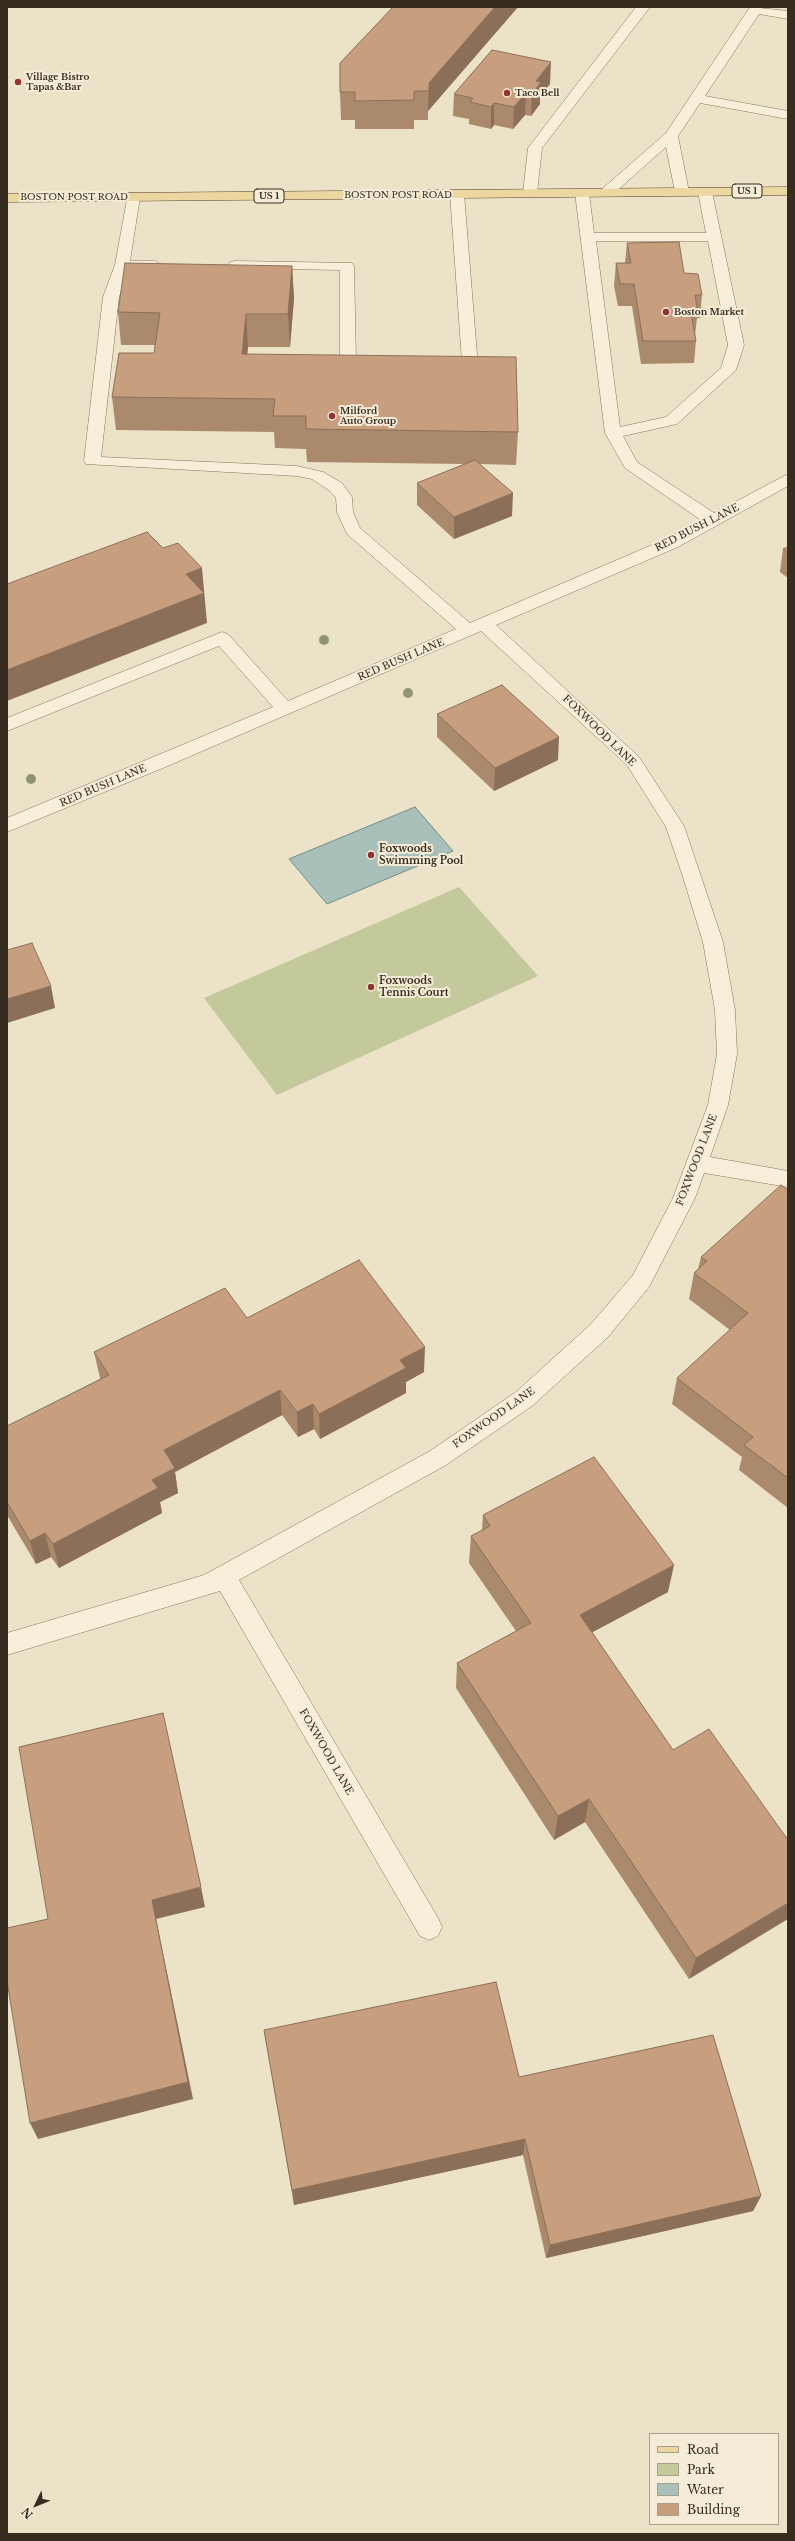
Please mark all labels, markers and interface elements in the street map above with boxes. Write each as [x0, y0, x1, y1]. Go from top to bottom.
place label: Village Bistro Tapas &Bar [26, 72, 89, 93]
marker: Village Bistro Tapas &Bar [13, 77, 23, 87]
marker: Taco Bell [502, 88, 512, 98]
place label: Taco Bell [515, 88, 560, 98]
road number: US 1 [732, 184, 762, 198]
road number: US 1 [254, 189, 284, 203]
street label: BOSTON POST ROAD [344, 190, 452, 200]
street label: BOSTON POST ROAD [20, 192, 128, 202]
marker: Boston Market [661, 307, 671, 317]
place label: Boston Market [674, 307, 744, 317]
place label: Milford Auto Group [340, 406, 396, 427]
marker: Milford Auto Group [327, 411, 337, 421]
street label: RED BUSH LANE [653, 502, 741, 554]
street label: RED BUSH LANE [356, 636, 446, 684]
street label: FOXWOOD LANE [560, 693, 638, 769]
street label: RED BUSH LANE [58, 762, 148, 810]
place label: Foxwoods Swimming Pool [379, 843, 463, 866]
marker: Foxwoods Swimming Pool [366, 850, 376, 860]
place label: Foxwoods Tennis Court [379, 975, 448, 998]
marker: Foxwoods Tennis Court [366, 982, 376, 992]
street label: FOXWOOD LANE [674, 1112, 720, 1208]
street label: FOXWOOD LANE [451, 1385, 537, 1451]
street label: FOXWOOD LANE [297, 1707, 355, 1797]
legend [649, 2433, 779, 2525]
text: Road [687, 2442, 719, 2457]
text: Park [687, 2462, 715, 2477]
text: Water [687, 2482, 724, 2497]
north arrow [16, 2485, 56, 2525]
text: Building [687, 2502, 740, 2517]
text: N [19, 2505, 36, 2522]

